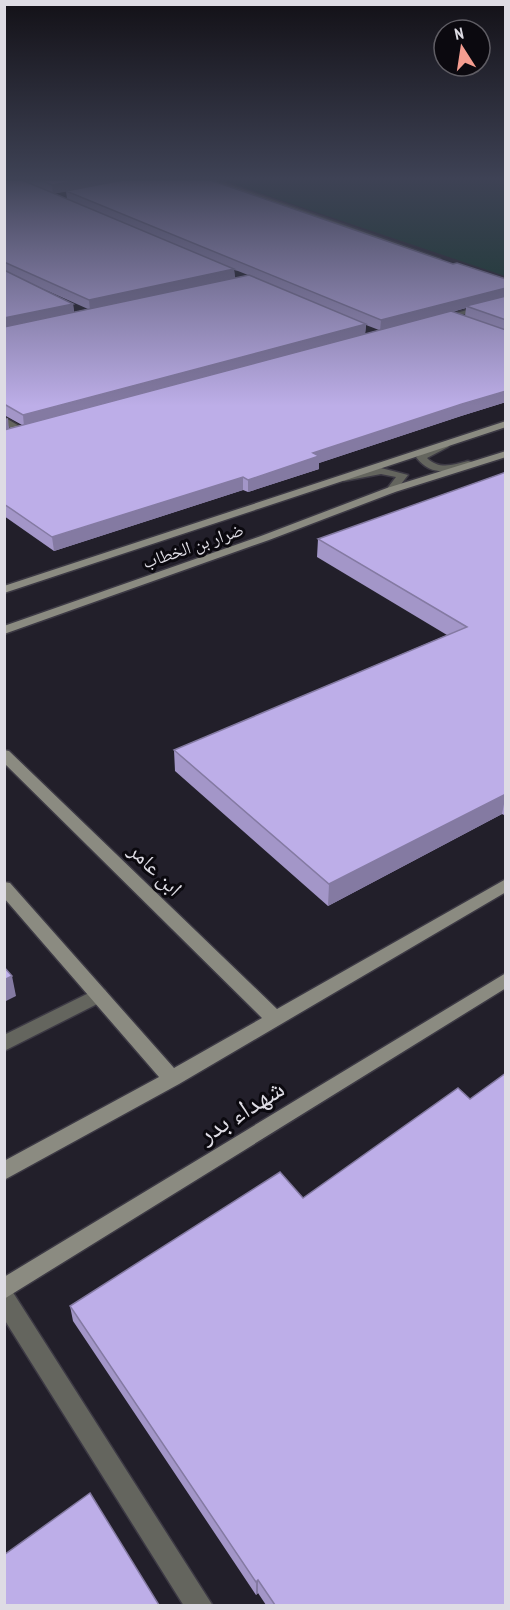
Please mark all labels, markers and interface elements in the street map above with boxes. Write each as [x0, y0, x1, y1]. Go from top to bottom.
north arrow [432, 18, 492, 78]
text: N [453, 23, 465, 44]
street label: ضرار بن الخطاب [139, 517, 247, 574]
street label: ابن عامر [123, 836, 189, 902]
street label: شهداء بدر [190, 1070, 290, 1150]

